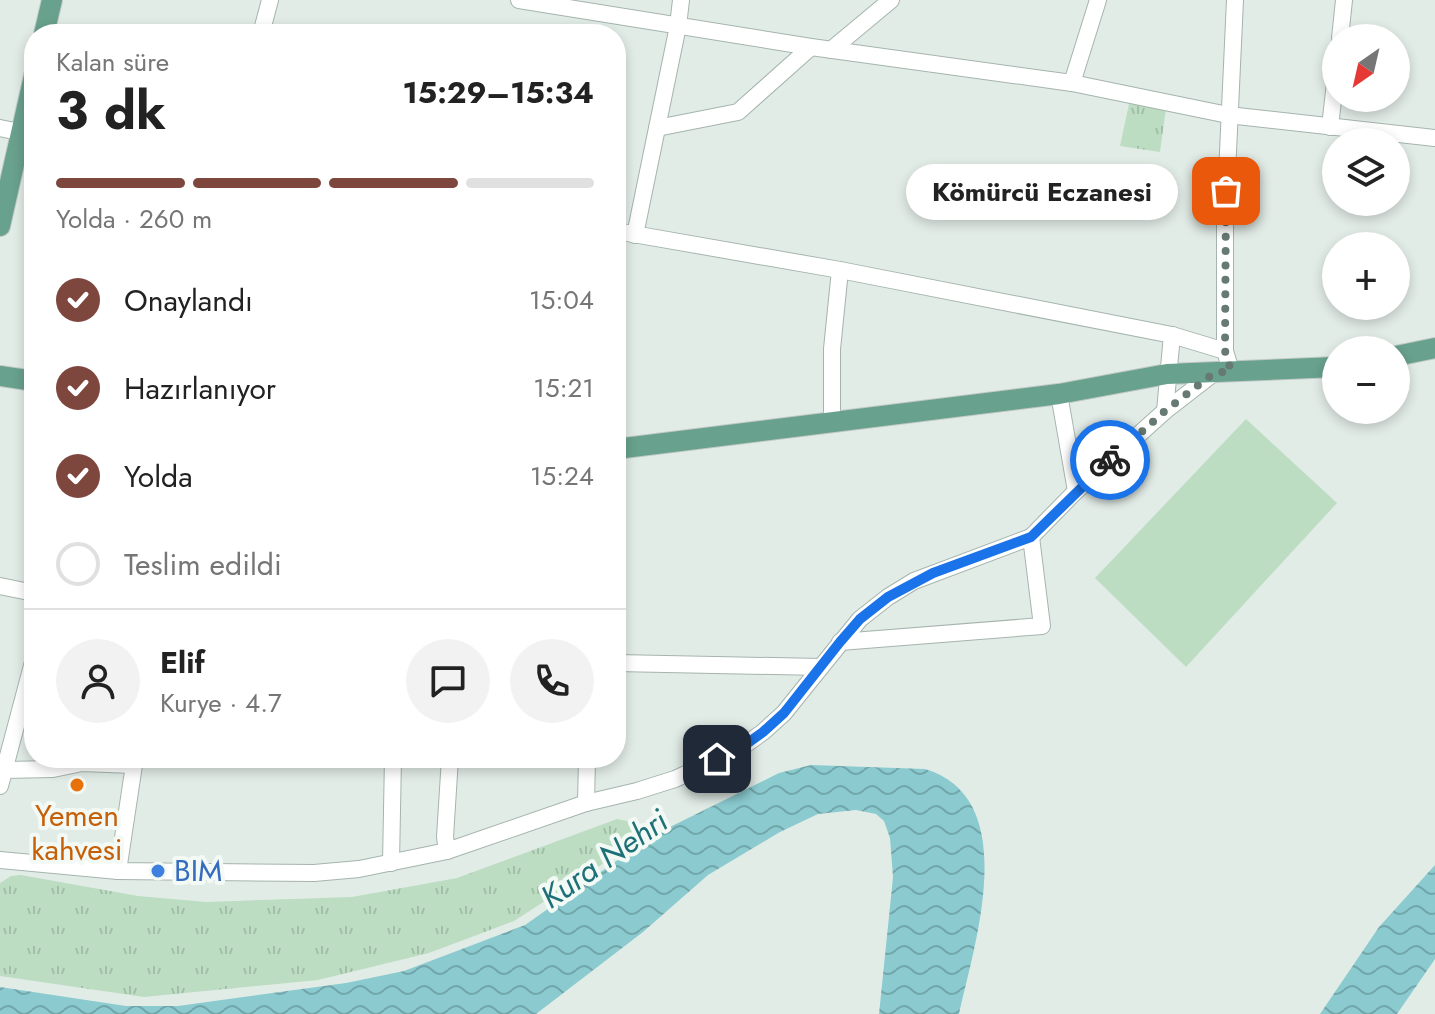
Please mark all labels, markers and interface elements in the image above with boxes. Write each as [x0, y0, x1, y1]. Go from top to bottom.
north arrow [1322, 24, 1410, 112]
map controls [1322, 24, 1410, 424]
text: Kalan süre [56, 43, 169, 81]
text: 15:29–15:34 [403, 71, 594, 114]
text: 3 dk [56, 73, 166, 149]
button: layers [1322, 128, 1410, 216]
pin [1192, 157, 1260, 225]
callout: Kömürcü Eczanesi [906, 163, 1178, 219]
icon: bag [1204, 169, 1248, 213]
text: Kömürcü Eczanesi [932, 173, 1152, 211]
text: Yolda · 260 m [56, 200, 212, 238]
button: + [1322, 232, 1410, 320]
icon: check [56, 278, 100, 322]
text: Onaylandı [124, 279, 253, 322]
text: 15:04 [529, 281, 594, 319]
button: − [1322, 336, 1410, 424]
icon: check [56, 366, 100, 410]
text: Hazırlanıyor [124, 367, 276, 410]
text: 15:21 [533, 369, 594, 407]
courier [1070, 420, 1150, 500]
icon: bike [1088, 438, 1132, 482]
icon: check [56, 454, 100, 498]
text: Yolda [124, 455, 193, 498]
text: 15:24 [530, 457, 594, 495]
text: Teslim edildi [124, 543, 282, 586]
button: person [56, 639, 140, 723]
button: chat [406, 639, 490, 723]
button: phone [510, 639, 594, 723]
text: Elif [160, 641, 205, 684]
text: Kurye · 4.7 [160, 684, 282, 722]
pin [683, 725, 751, 793]
icon: home [695, 737, 739, 781]
marker: Yemen kahvesi [68, 776, 86, 794]
place label: Yemen kahvesi [31, 794, 123, 871]
water label: Kura Nehri [531, 798, 678, 920]
place label: BIM [174, 849, 222, 892]
marker: BIM [149, 862, 167, 880]

